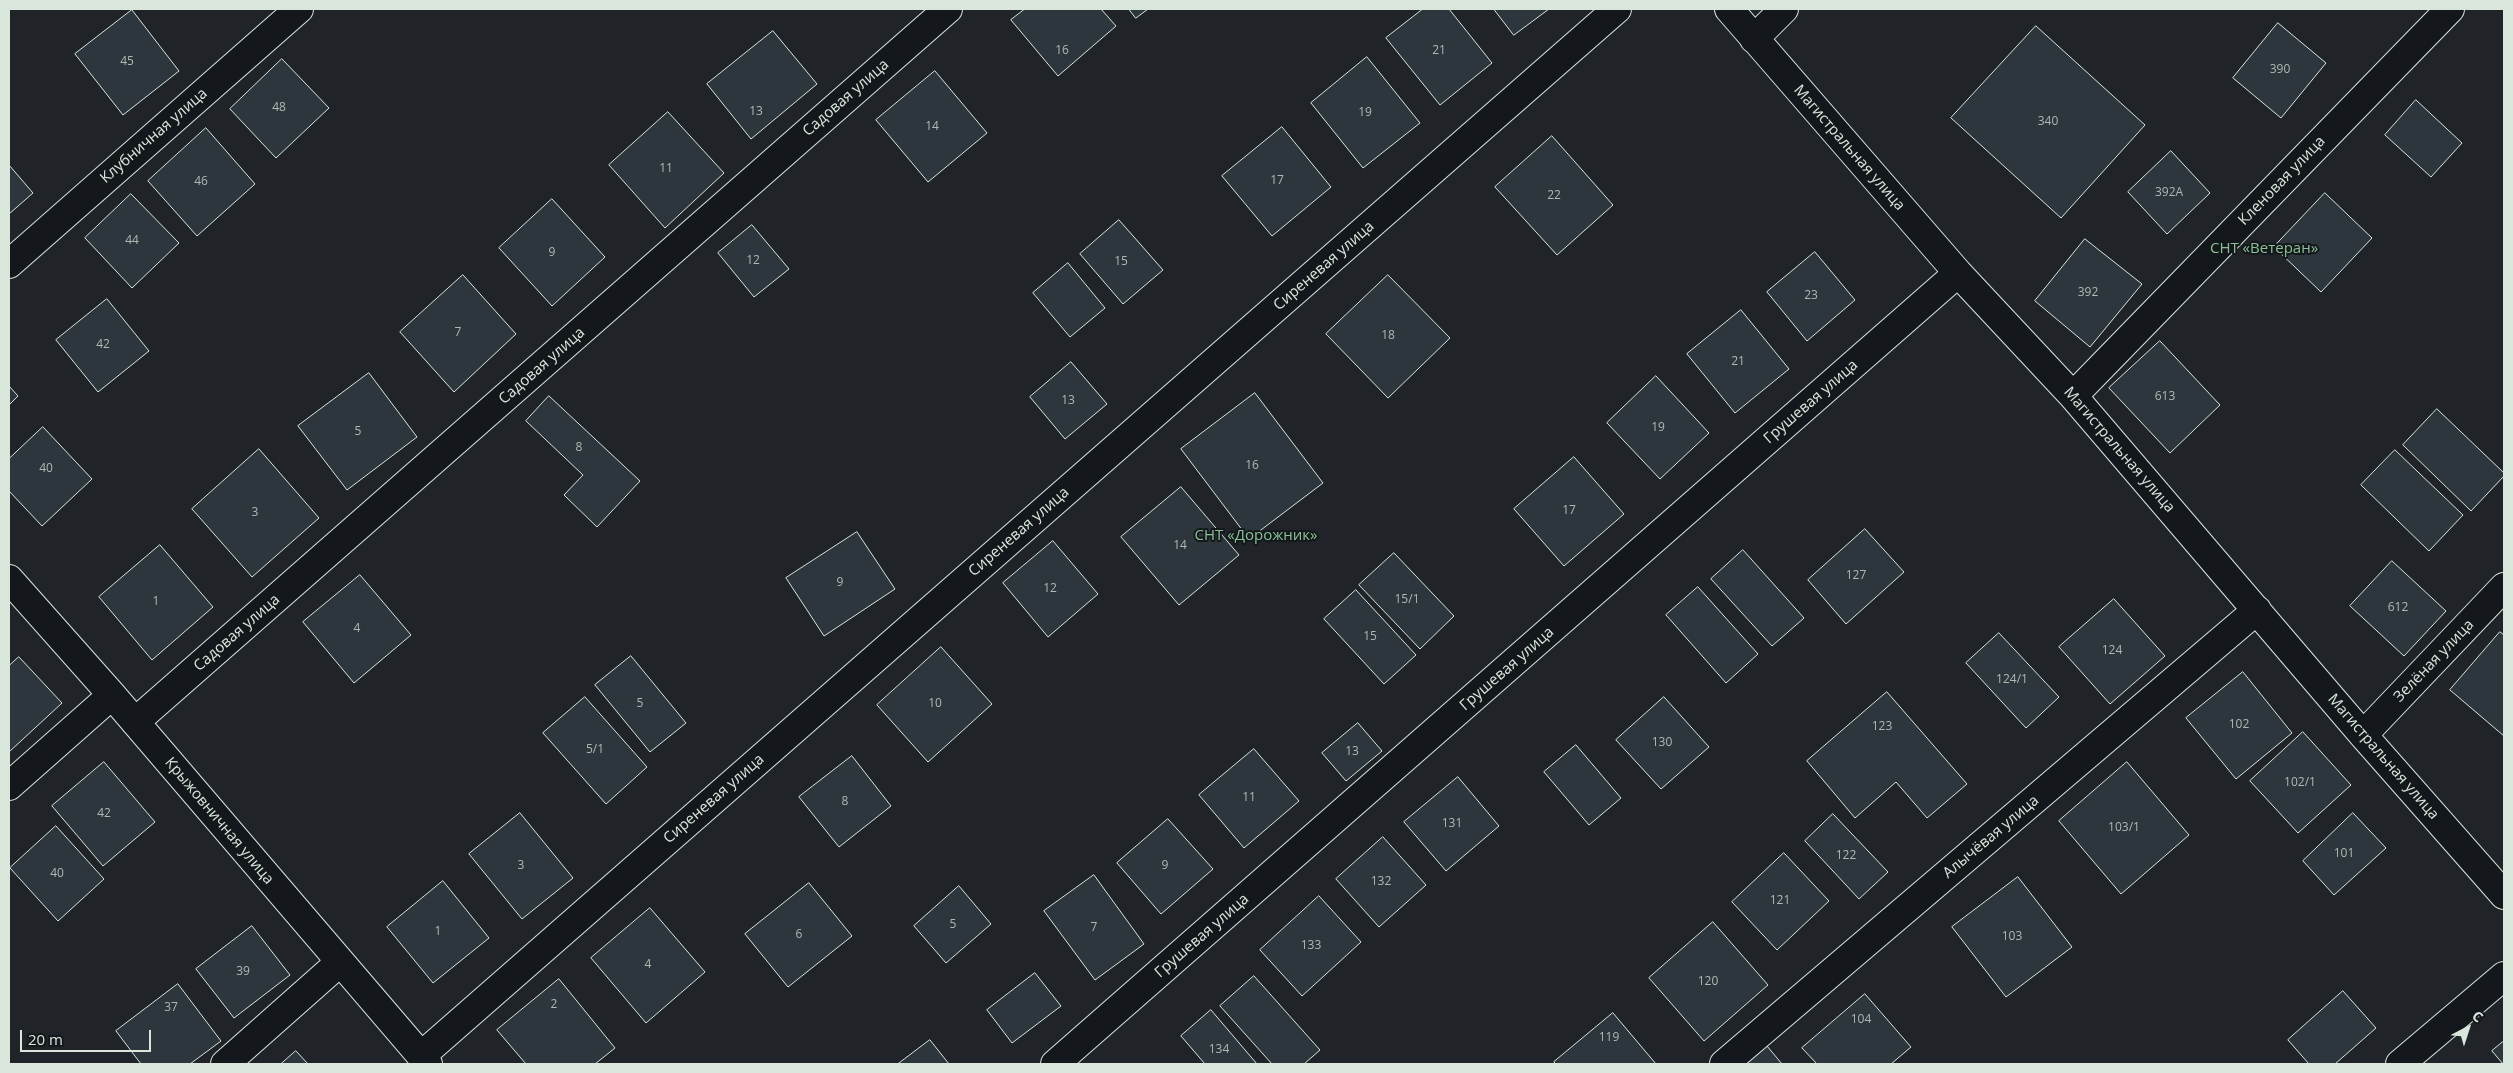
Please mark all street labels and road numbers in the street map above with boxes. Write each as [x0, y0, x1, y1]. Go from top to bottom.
street label: Садовая улица [799, 56, 893, 140]
street label: Магистральная улица [1790, 82, 1908, 214]
street label: Клубничная улица [97, 85, 211, 187]
street label: Кленовая улица [2235, 133, 2329, 229]
street label: Сиреневая улица [1270, 218, 1378, 314]
street label: Садовая улица [495, 324, 589, 408]
street label: Грушевая улица [1760, 356, 1862, 448]
street label: Магистральная улица [2060, 384, 2178, 516]
street label: Сиреневая улица [965, 484, 1073, 580]
street label: Садовая улица [190, 591, 284, 675]
street label: Зелёная улица [2390, 616, 2478, 706]
street label: Грушевая улица [1456, 623, 1558, 715]
street label: Магистральная улица [2324, 691, 2442, 823]
street label: Сиреневая улица [660, 751, 768, 847]
street label: Крыжовничная улица [161, 754, 277, 888]
street label: Алычёвая улица [1939, 792, 2043, 882]
street label: Грушевая улица [1151, 890, 1253, 982]

